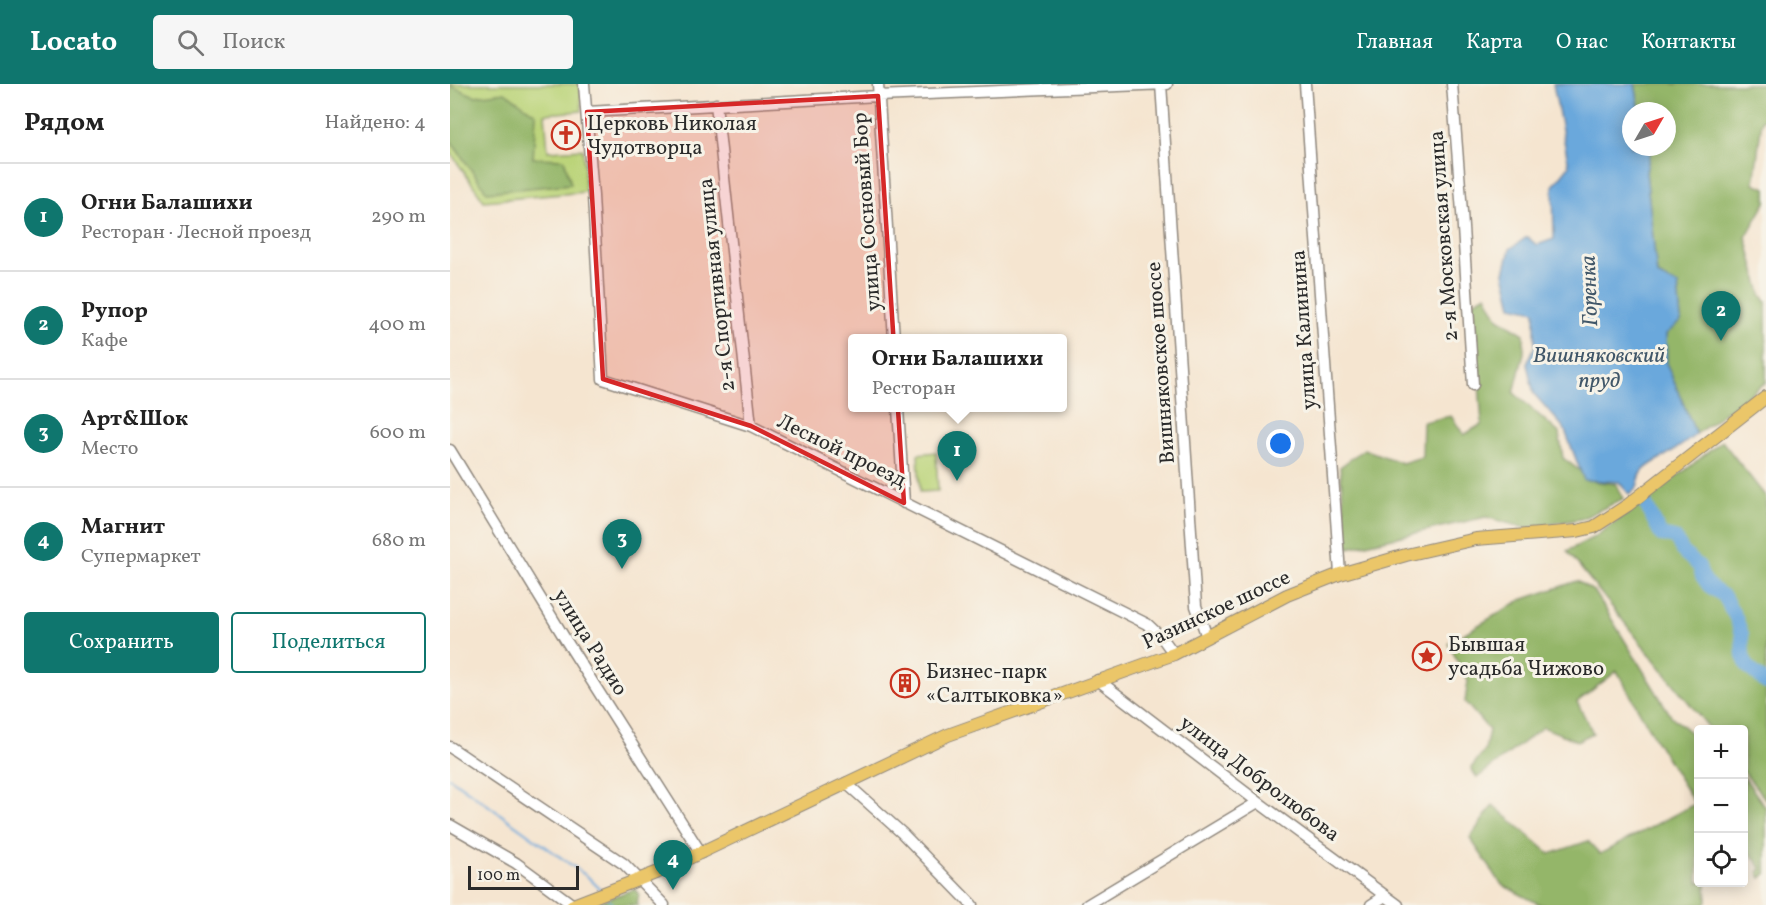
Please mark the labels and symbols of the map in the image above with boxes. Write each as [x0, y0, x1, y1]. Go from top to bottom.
north arrow [1622, 102, 1676, 156]
place label: Церковь Николая Чудотворца [587, 110, 757, 163]
street label: улица Сосновый Бор [846, 111, 889, 312]
church icon: Церковь Николая Чудотворца [550, 119, 582, 151]
street label: 2-я Московская улица [1423, 129, 1466, 342]
street label: 2-я Спортивная улица [692, 177, 743, 393]
street label: улица Калинина [1284, 249, 1325, 411]
water label: Горенка [1574, 255, 1607, 327]
street label: Вишняковское шоссе [1140, 261, 1183, 465]
pin: 2 [1702, 292, 1740, 341]
water label: Вишняковский пруд [1533, 341, 1665, 397]
street label: Лесной проезд [772, 407, 911, 495]
your location [1266, 429, 1295, 458]
pin: 1 [938, 432, 976, 481]
pin: 3 [602, 520, 642, 569]
street label: Разинское шоссе [1138, 563, 1295, 657]
street label: улица Радио [545, 584, 634, 702]
place label: Бывшая усадьба Чижово [1448, 631, 1604, 684]
place icon: Бывшая усадьба Чижово [1411, 640, 1443, 672]
place label: Бизнес-парк «Салтыковка» [926, 658, 1063, 711]
building icon: Бизнес-парк «Салтыковка» [889, 667, 921, 699]
street label: улица Добролюбова [1173, 709, 1345, 849]
pin: 4 [654, 840, 692, 890]
scale bar [468, 863, 579, 890]

